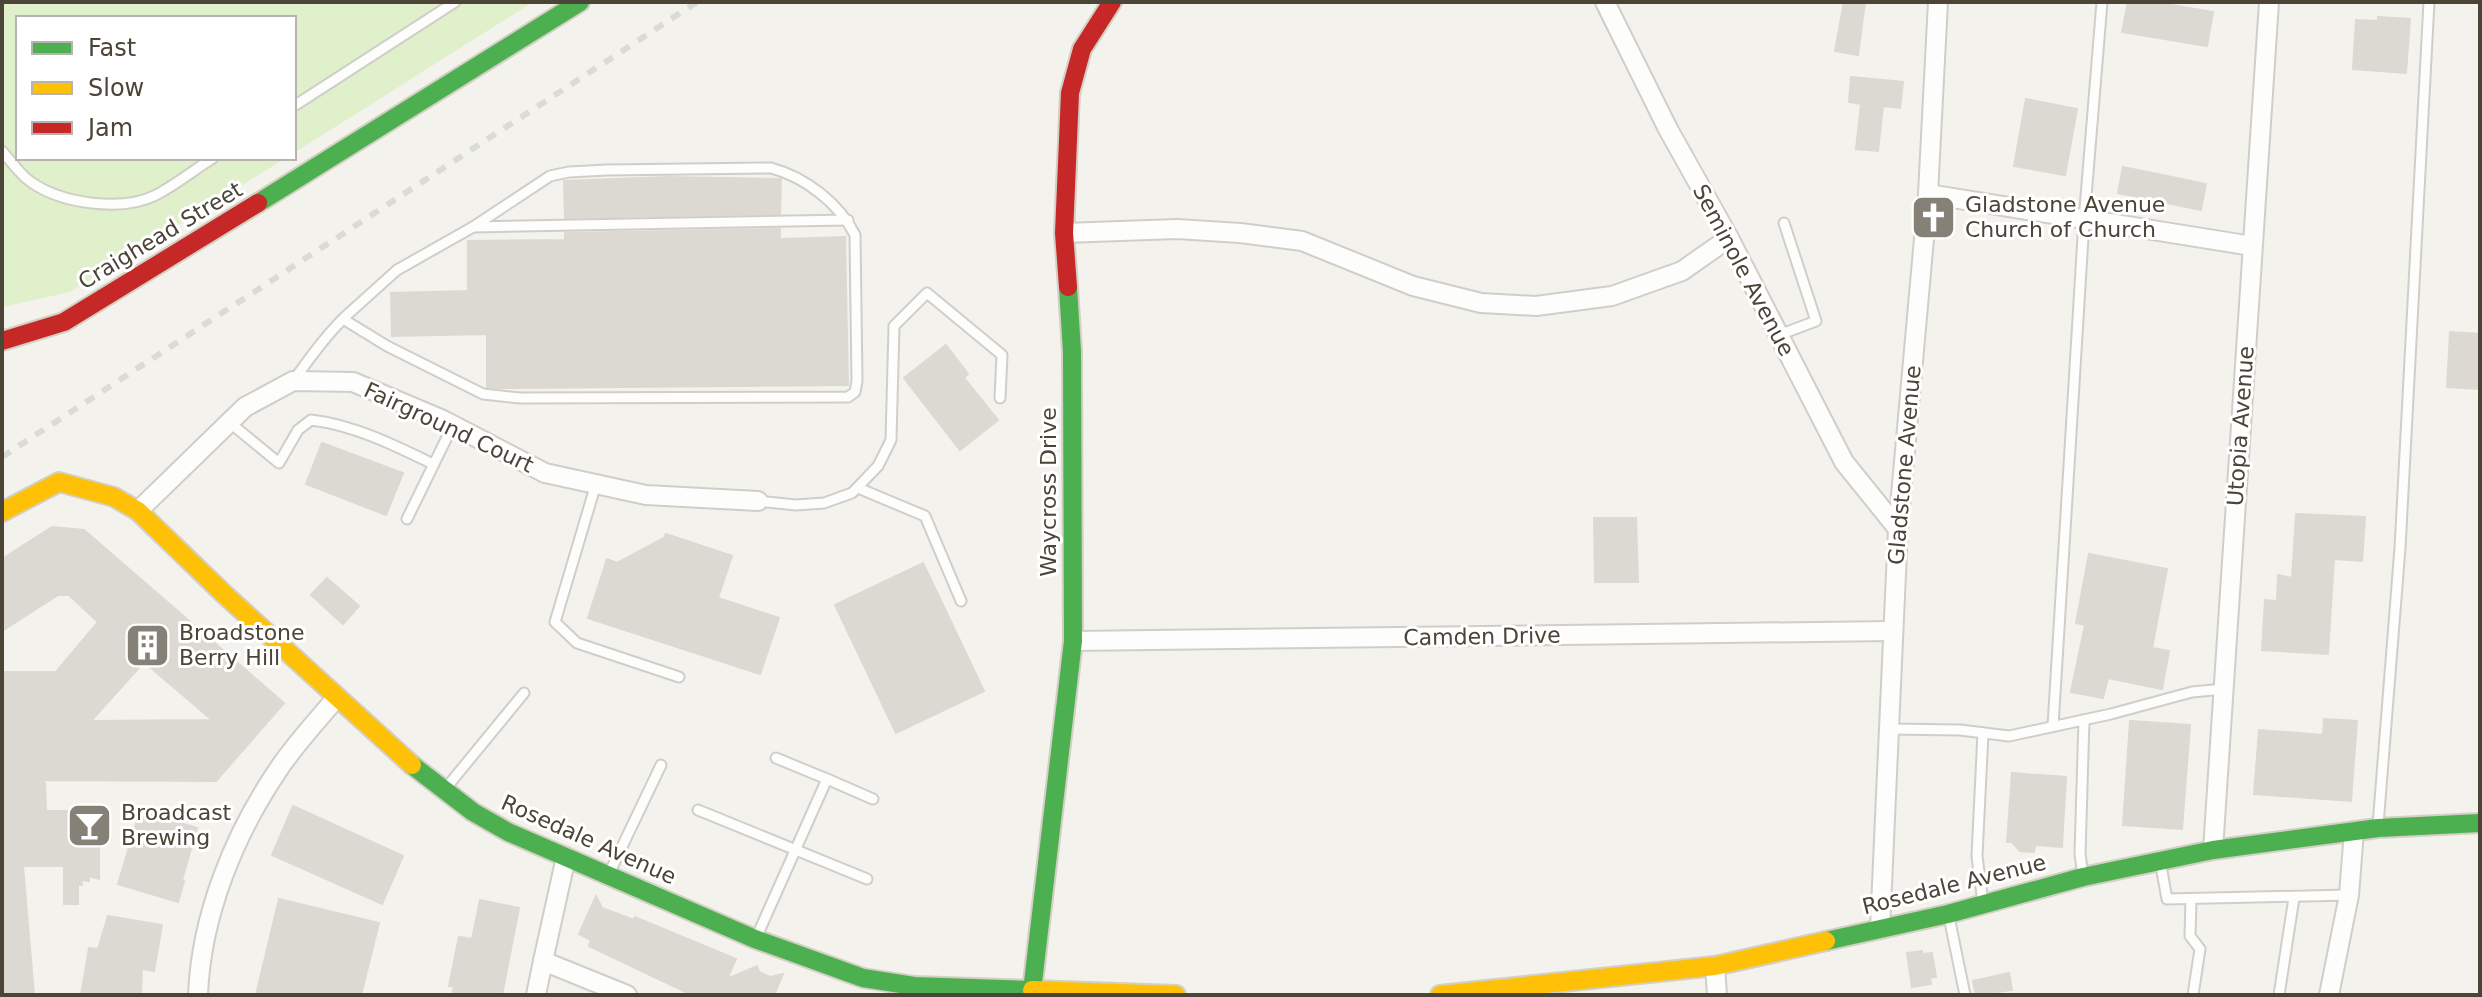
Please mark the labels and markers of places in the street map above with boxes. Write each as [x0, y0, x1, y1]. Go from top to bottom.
place label: Gladstone Avenue Church of Church [1965, 192, 2165, 242]
church icon: Gladstone Avenue Church of Church [1910, 193, 1958, 241]
place label: Broadstone Berry Hill [179, 620, 305, 670]
building icon: Broadstone Berry Hill [124, 621, 172, 669]
place label: Broadcast Brewing [121, 800, 232, 850]
bar icon: Broadcast Brewing [66, 801, 114, 849]

